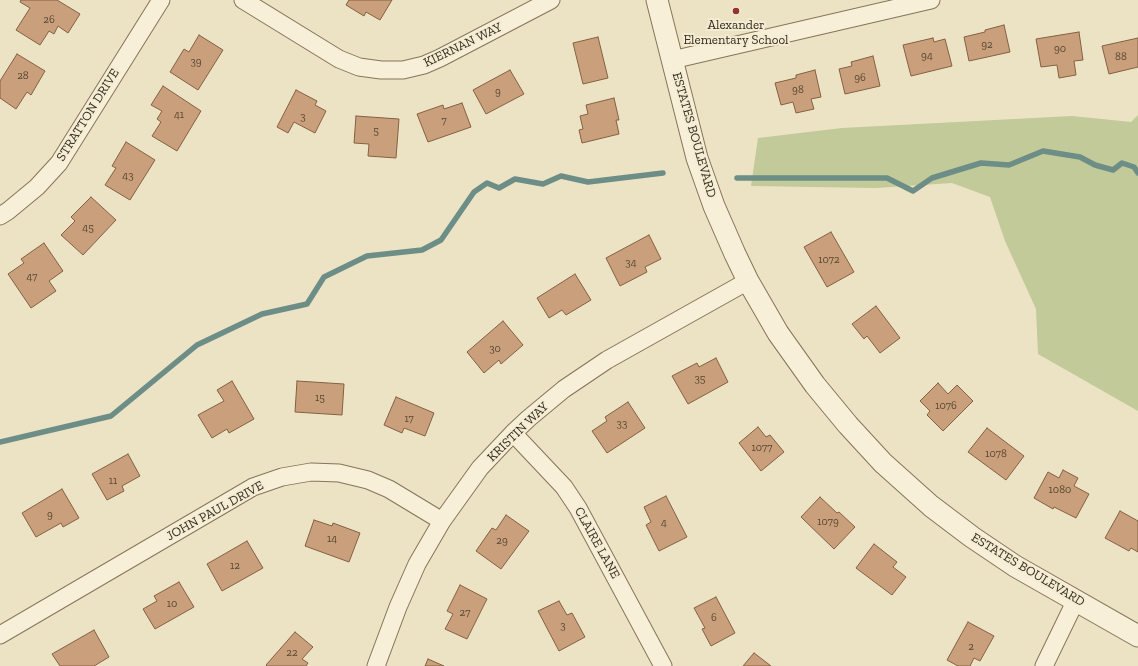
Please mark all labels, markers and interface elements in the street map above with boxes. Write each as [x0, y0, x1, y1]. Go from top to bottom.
marker: Alexander Elementary School [731, 6, 741, 16]
house number: 26 [43, 13, 55, 27]
place label: Alexander Elementary School [683, 17, 789, 48]
street label: KIERNAN WAY [421, 19, 505, 71]
house number: 92 [981, 38, 993, 52]
house number: 90 [1054, 42, 1066, 56]
house number: 94 [921, 49, 933, 63]
house number: 88 [1115, 50, 1127, 64]
house number: 39 [190, 55, 202, 69]
street label: STRATTON DRIVE [53, 66, 123, 164]
house number: 28 [17, 69, 29, 83]
street label: ESTATES BOULEVARD [669, 71, 719, 199]
house number: 96 [854, 71, 866, 85]
house number: 98 [792, 83, 804, 97]
house number: 9 [495, 85, 501, 99]
house number: 41 [174, 108, 184, 122]
house number: 3 [300, 110, 306, 124]
house number: 7 [441, 114, 447, 128]
house number: 5 [373, 124, 379, 138]
house number: 43 [122, 169, 134, 183]
house number: 45 [82, 221, 94, 235]
house number: 1072 [818, 253, 840, 267]
house number: 34 [625, 256, 637, 270]
house number: 47 [27, 270, 37, 284]
house number: 30 [489, 342, 501, 356]
house number: 35 [694, 372, 706, 386]
house number: 15 [315, 391, 325, 405]
street label: KRISTIN WAY [484, 399, 552, 465]
house number: 1076 [935, 399, 957, 413]
house number: 17 [404, 412, 414, 426]
house number: 33 [617, 417, 627, 431]
house number: 1077 [752, 441, 772, 455]
house number: 1078 [985, 447, 1007, 461]
house number: 11 [109, 474, 117, 488]
street label: JOHN PAUL DRIVE [164, 478, 266, 544]
house number: 1080 [1049, 483, 1071, 497]
street label: CLAIRE LANE [571, 504, 623, 582]
house number: 9 [47, 508, 53, 522]
house number: 1079 [817, 515, 839, 529]
house number: 4 [661, 516, 667, 530]
street label: ESTATES BOULEVARD [968, 530, 1088, 610]
house number: 14 [327, 532, 337, 546]
house number: 29 [496, 534, 508, 548]
house number: 12 [230, 559, 240, 573]
house number: 10 [167, 597, 177, 611]
house number: 27 [460, 606, 470, 620]
house number: 6 [711, 611, 717, 625]
house number: 3 [560, 619, 566, 633]
house number: 2 [968, 640, 974, 654]
house number: 22 [286, 646, 298, 660]

